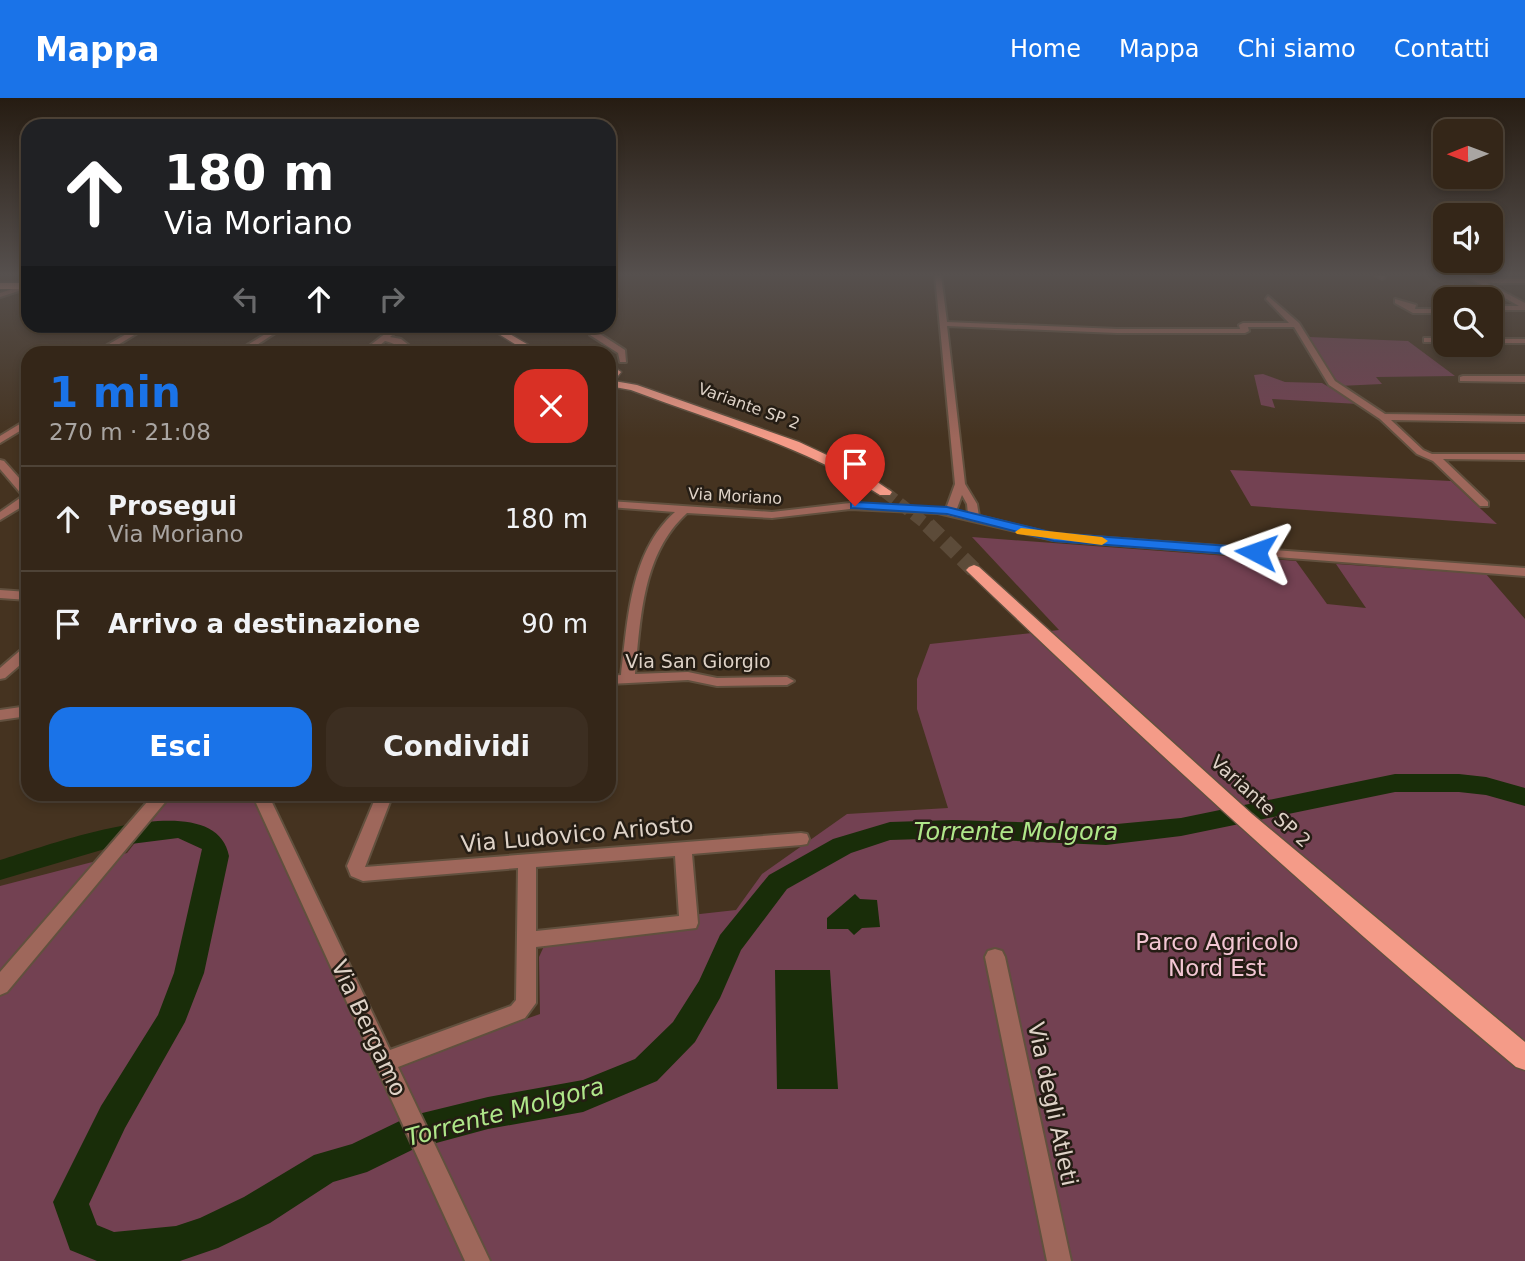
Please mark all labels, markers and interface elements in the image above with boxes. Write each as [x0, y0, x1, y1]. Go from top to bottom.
text: Mappa [35, 30, 160, 69]
text: Home [1010, 35, 1081, 63]
text: Mappa [1119, 35, 1200, 63]
text: Chi siamo [1238, 35, 1356, 63]
text: Contatti [1394, 35, 1490, 63]
north arrow [1433, 119, 1503, 189]
map controls [1433, 119, 1503, 357]
text: 180 m [164, 145, 334, 202]
icon: ahead [49, 147, 140, 238]
button: sound [1433, 203, 1503, 273]
text: Via Moriano [164, 204, 353, 242]
icon: left [227, 280, 265, 318]
icon: ahead [300, 280, 338, 318]
icon: right [373, 280, 411, 318]
button: search [1433, 287, 1503, 357]
text: 1 min [49, 368, 181, 417]
button: close [514, 369, 588, 443]
street label: Variante SP 2 [696, 379, 802, 433]
text: 270 m · 21:08 [49, 419, 211, 445]
pin [825, 434, 885, 506]
icon: arrive [836, 445, 874, 483]
street label: Via Moriano [687, 484, 783, 508]
text: Prosegui [108, 491, 237, 521]
icon: ahead [49, 500, 87, 538]
text: 180 m [505, 504, 588, 534]
position arrow [1219, 515, 1293, 589]
text: Via Moriano [108, 521, 244, 547]
icon: arrive [49, 605, 87, 643]
text: Arrivo a destinazione [108, 609, 420, 639]
text: 90 m [521, 609, 588, 639]
street label: Via San Giorgio [625, 650, 771, 672]
button: Esci [49, 707, 312, 787]
button: Condividi [326, 707, 588, 787]
street label: Variante SP 2 [1207, 750, 1315, 852]
street label: Via Ludovico Ariosto [460, 811, 694, 857]
water label: Torrente Molgora [914, 818, 1118, 846]
park label: Parco Agricolo Nord Est [1135, 929, 1299, 981]
street label: Via Bergamo [326, 956, 412, 1100]
street label: Via degli Atleti [1023, 1020, 1083, 1188]
water label: Torrente Molgora [403, 1072, 607, 1152]

